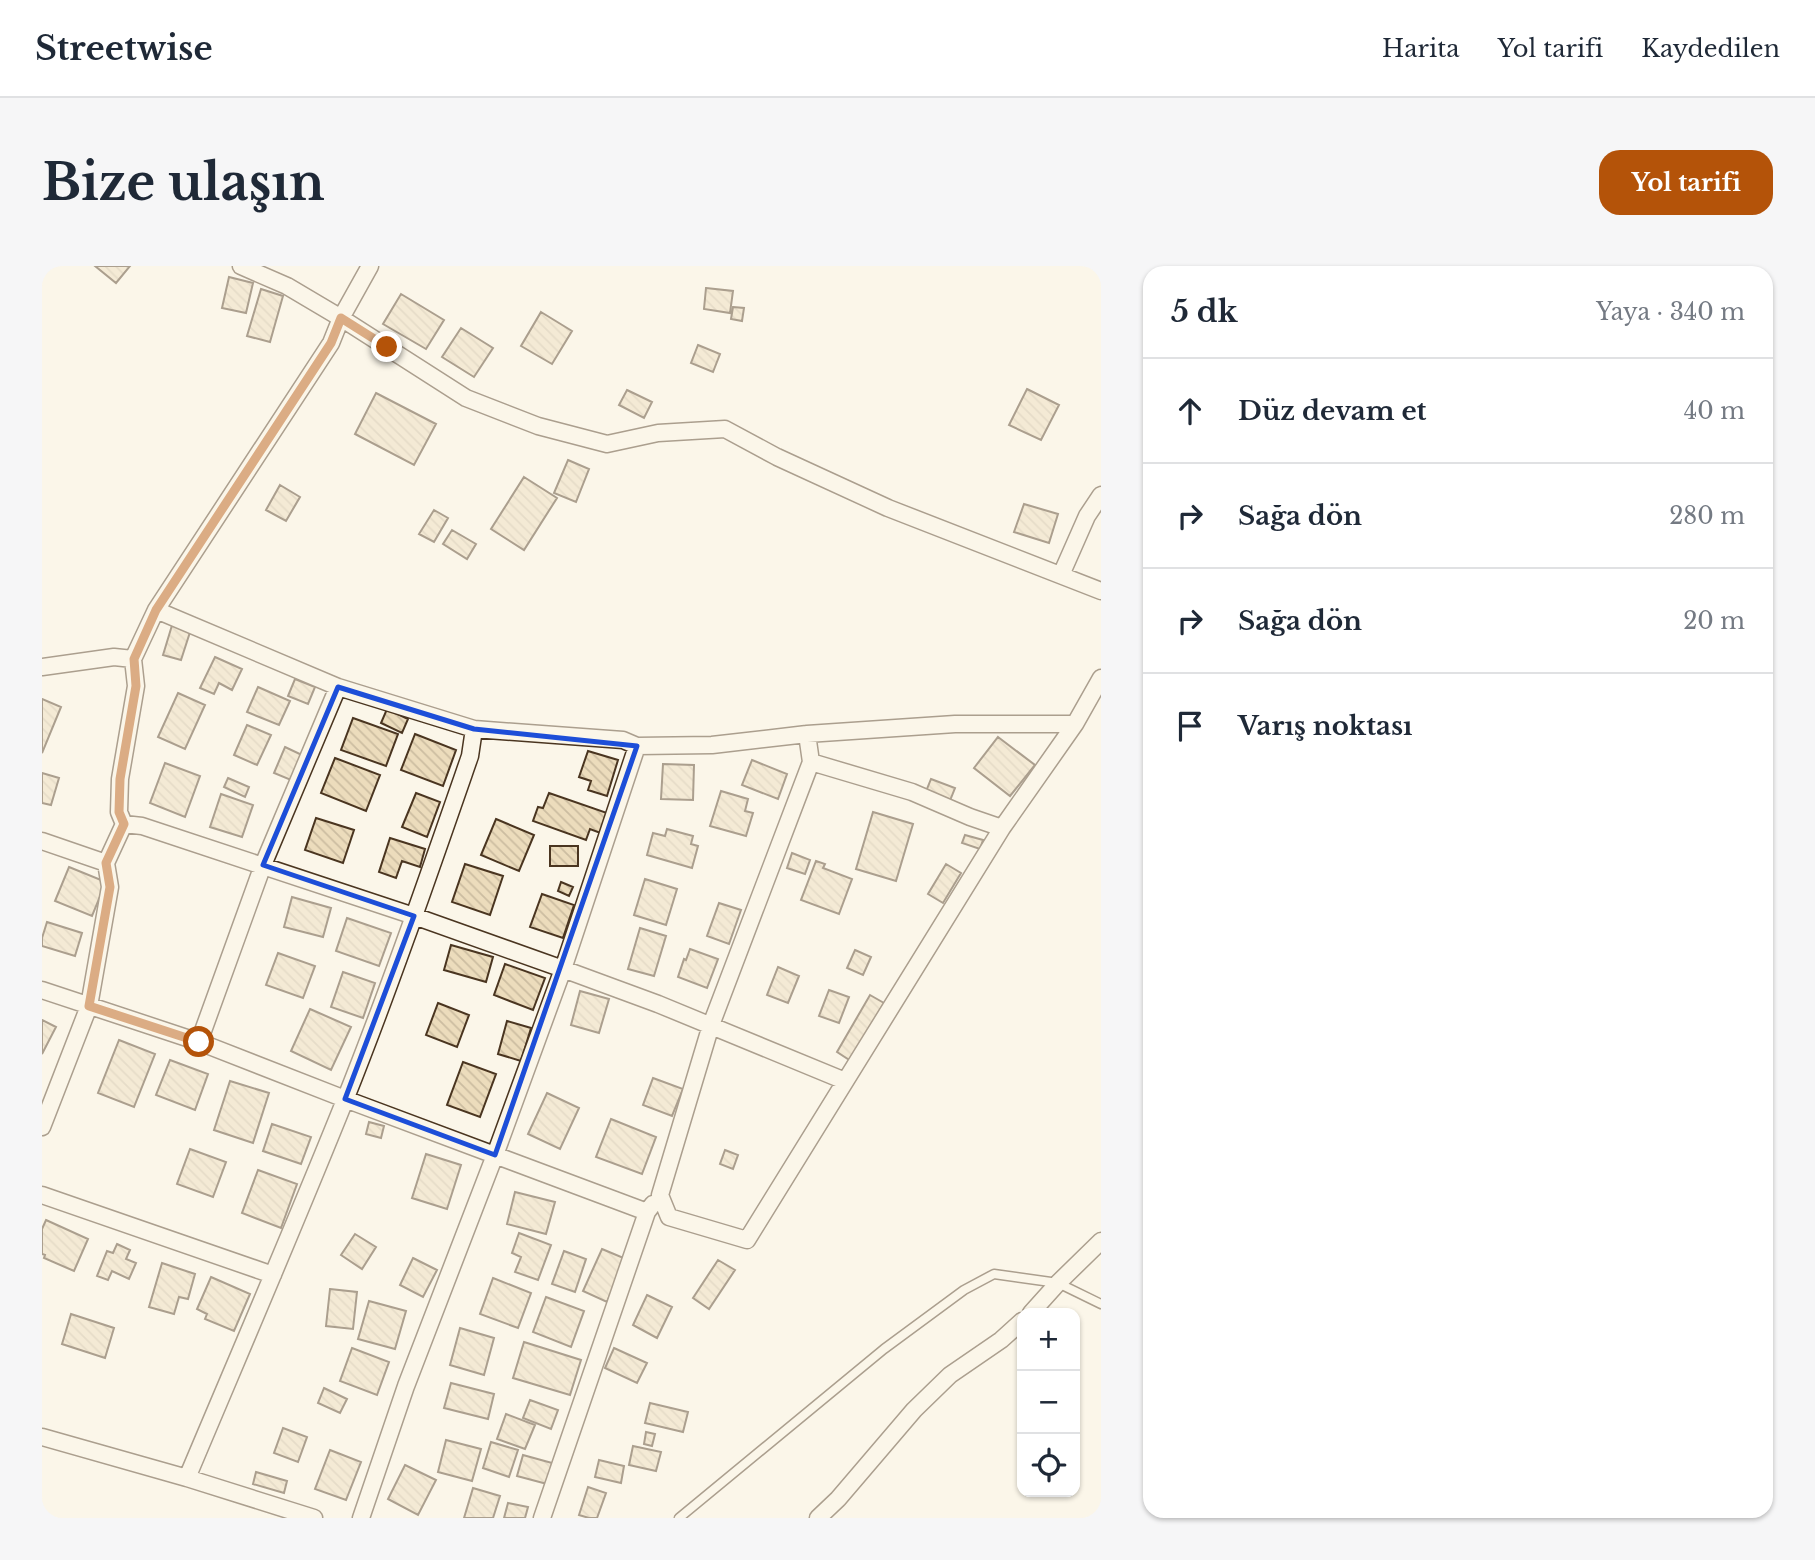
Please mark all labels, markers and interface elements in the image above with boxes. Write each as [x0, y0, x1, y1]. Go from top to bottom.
text: Streetwise [35, 28, 213, 69]
text: Harita [1382, 34, 1460, 63]
text: Yol tarifi [1498, 34, 1603, 63]
text: Kaydedilen [1641, 34, 1780, 63]
button: Yol tarifi [1599, 150, 1773, 215]
text: Bize ulaşın [42, 152, 325, 213]
text: 5 dk [1171, 293, 1238, 330]
text: Yaya · 340 m [1596, 298, 1745, 326]
route end [371, 331, 402, 362]
icon: ahead [1171, 392, 1209, 430]
text: Düz devam et [1238, 395, 1427, 427]
text: 40 m [1684, 397, 1745, 425]
icon: right [1171, 497, 1209, 535]
text: Sağa dön [1238, 500, 1362, 532]
text: 280 m [1669, 502, 1745, 530]
icon: right [1171, 602, 1209, 640]
text: Sağa dön [1238, 605, 1362, 637]
text: 20 m [1683, 607, 1745, 635]
icon: arrive [1171, 707, 1209, 745]
text: Varış noktası [1238, 710, 1413, 742]
route start [183, 1026, 214, 1057]
map controls [1017, 1308, 1080, 1497]
button: + [1017, 1308, 1080, 1371]
button: − [1017, 1371, 1080, 1434]
button: locate [1017, 1434, 1080, 1497]

